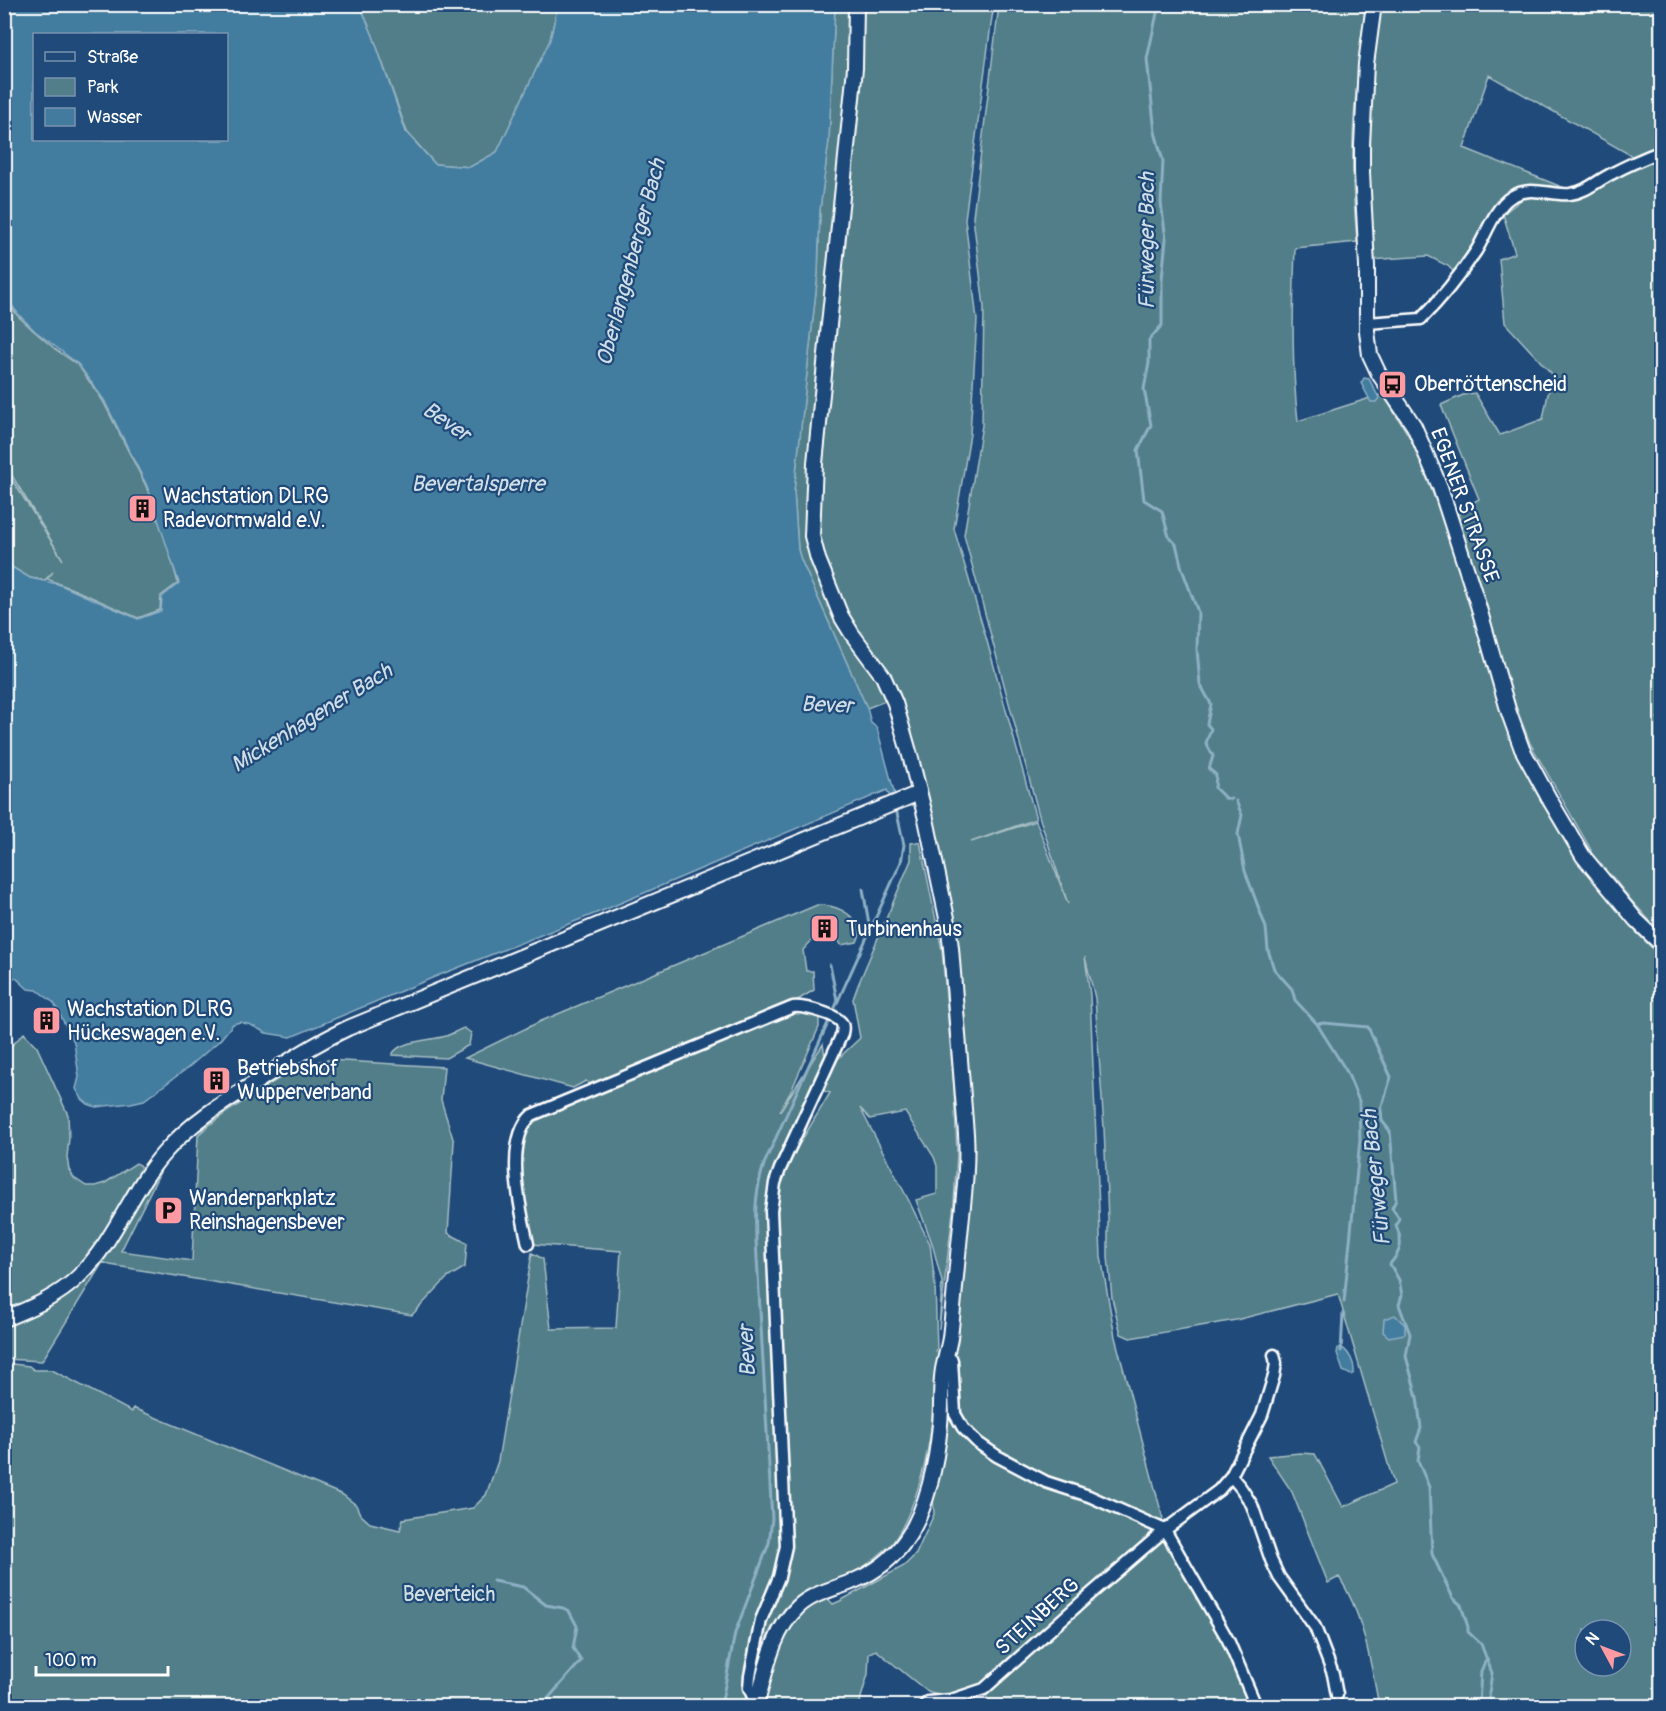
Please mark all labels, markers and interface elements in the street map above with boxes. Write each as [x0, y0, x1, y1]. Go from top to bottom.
legend [33, 33, 228, 141]
text: Straße [87, 46, 138, 69]
text: Park [87, 76, 119, 99]
text: Wasser [87, 106, 143, 129]
water label: Oberlangenberger Bach [590, 154, 672, 369]
water label: Fürweger Bach [1133, 171, 1161, 309]
bus stop icon: Oberröttenscheid [1377, 368, 1409, 400]
place label: Oberröttenscheid [1414, 371, 1567, 398]
water label: Bever [417, 396, 478, 450]
street label: EGENER STRASSE [1424, 424, 1505, 586]
water label: Bevertalsperre [411, 470, 547, 498]
place label: Wachstation DLRG Radevormwald e.V. [163, 483, 329, 534]
building icon: Wachstation DLRG Radevormwald e.V. [126, 492, 158, 524]
water label: Mickenhagener Bach [226, 656, 399, 779]
water label: Bever [801, 690, 857, 720]
building icon: Turbinenhaus [809, 913, 841, 945]
place label: Turbinenhaus [846, 916, 962, 943]
place label: Wachstation DLRG Hückeswagen e.V. [67, 996, 233, 1047]
building icon: Wachstation DLRG Hückeswagen e.V. [30, 1005, 62, 1037]
place label: Betriebshof Wupperverband [237, 1055, 372, 1106]
building icon: Betriebshof Wupperverband [200, 1064, 232, 1096]
water label: Fürweger Bach [1355, 1107, 1397, 1247]
place label: Wanderparkplatz Reinshagensbever [189, 1185, 345, 1236]
parking icon: Wanderparkplatz Reinshagensbever [152, 1194, 184, 1226]
water label: Bever [731, 1321, 762, 1378]
street label: STEINBERG [990, 1572, 1085, 1661]
park label: Beverteich [403, 1581, 495, 1608]
north arrow [1573, 1618, 1633, 1678]
text: N [1581, 1628, 1604, 1649]
scale bar [36, 1639, 168, 1677]
text: 100 m [45, 1649, 97, 1672]

